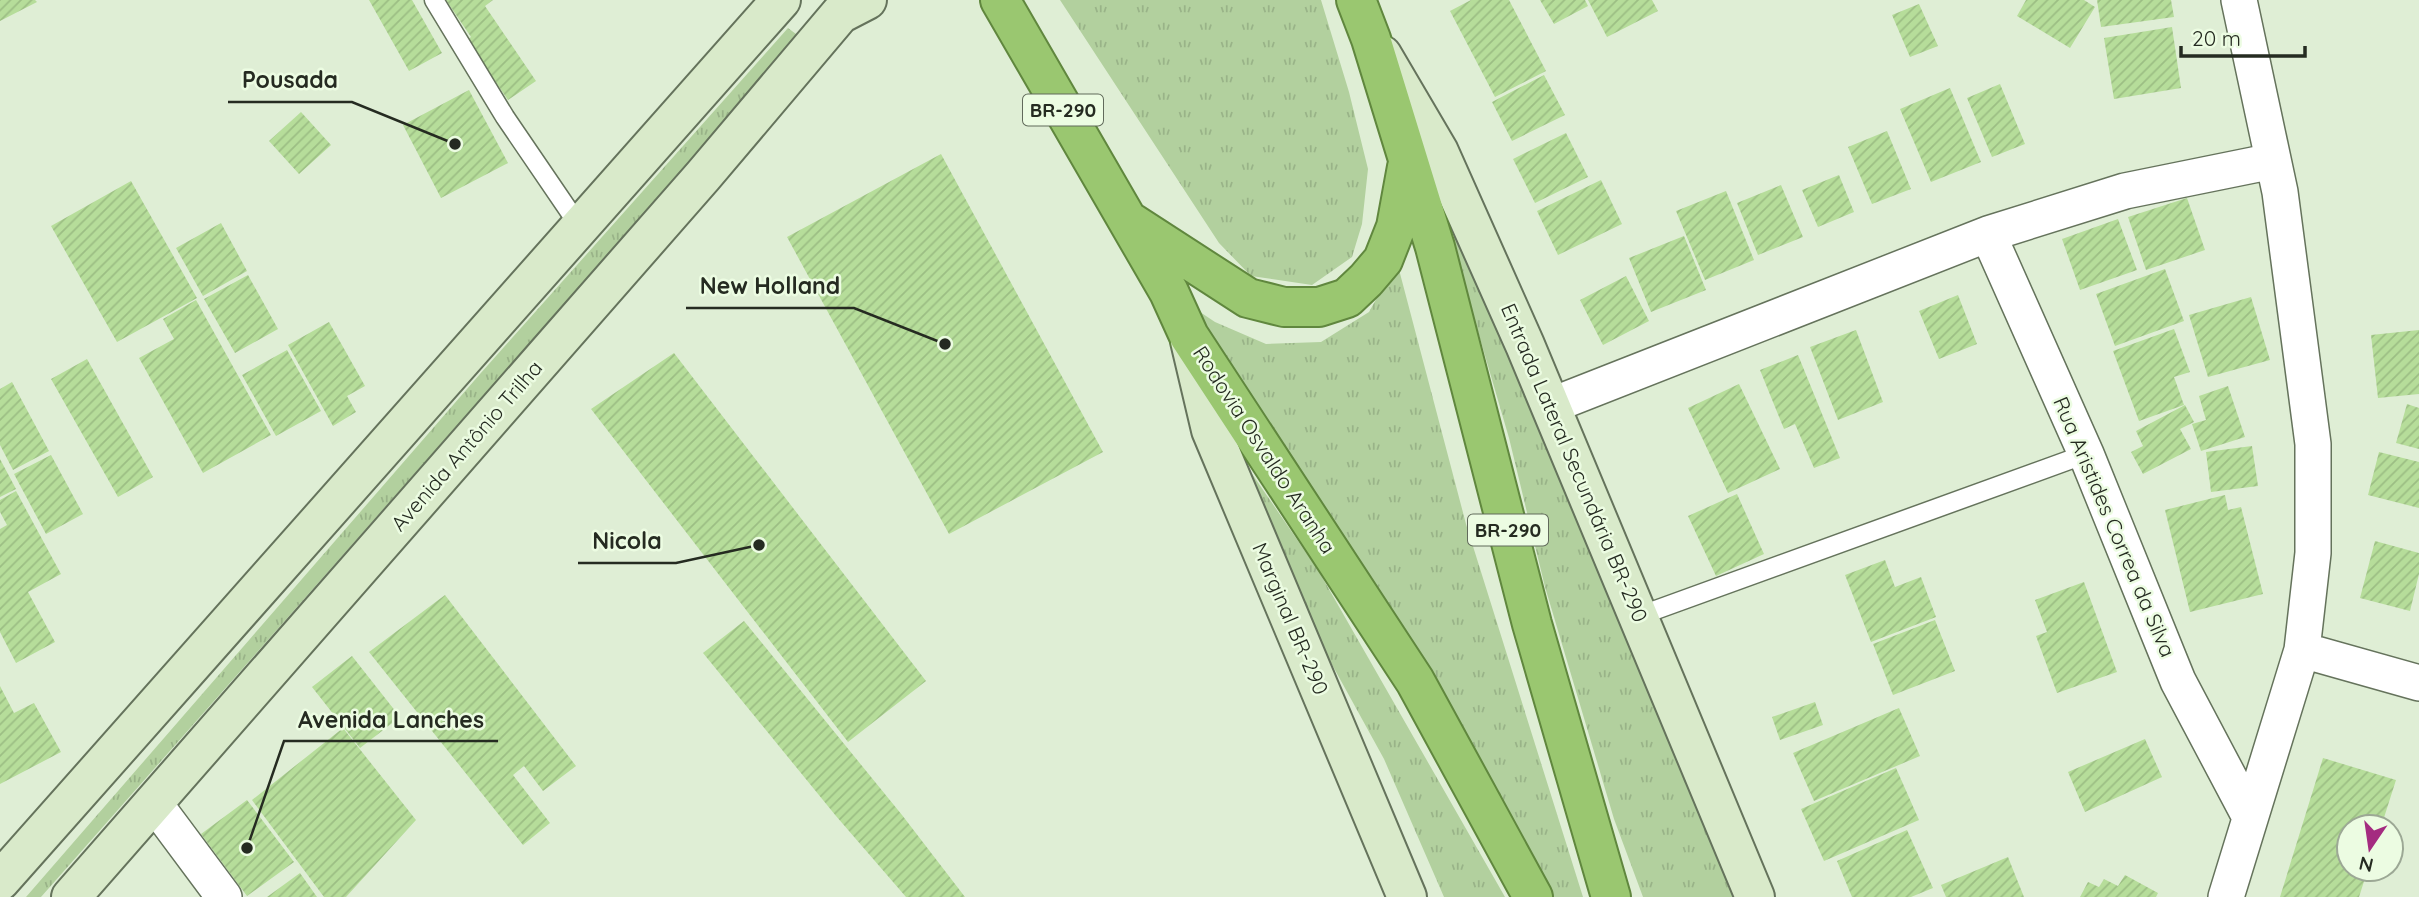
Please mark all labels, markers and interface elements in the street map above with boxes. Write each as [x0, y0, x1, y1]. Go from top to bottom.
scale bar [2181, 14, 2305, 58]
text: 20 m [2192, 25, 2241, 51]
callout: Pousada [228, 58, 352, 102]
text: Pousada [242, 65, 338, 94]
road number: BR-290 [1023, 94, 1103, 125]
callout: New Holland [686, 264, 854, 308]
text: New Holland [700, 271, 840, 300]
street label: Entrada Lateral Secundária BR-290 [1495, 300, 1653, 626]
street label: Rodovia Osvaldo Aranha [1188, 341, 1342, 558]
street label: Avenida Antônio Trilha [385, 355, 547, 536]
street label: Rua Aristides Correa da Silva [2048, 393, 2182, 661]
road number: BR-290 [1468, 514, 1548, 545]
callout: Nicola [578, 519, 676, 563]
text: Nicola [592, 526, 662, 555]
street label: Marginal BR-290 [1247, 539, 1335, 699]
callout: Avenida Lanches [284, 697, 498, 741]
text: Avenida Lanches [298, 705, 484, 734]
north arrow [2335, 813, 2405, 883]
text: N [2357, 851, 2376, 878]

